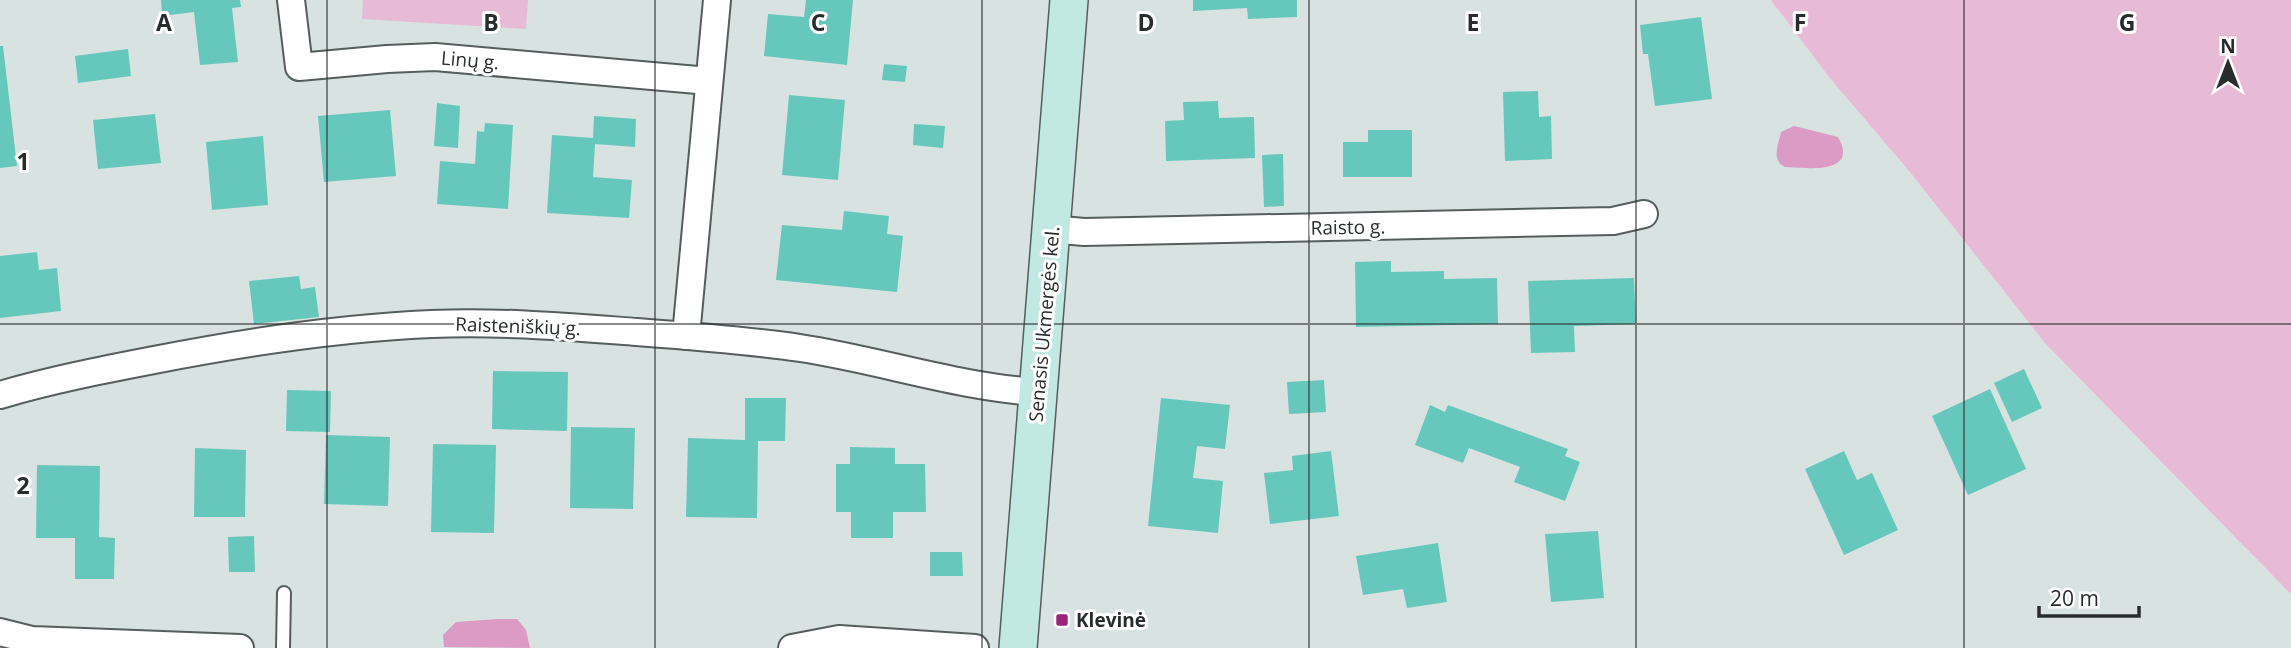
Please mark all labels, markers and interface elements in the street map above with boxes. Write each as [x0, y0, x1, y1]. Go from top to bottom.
text: A [156, 6, 172, 38]
text: B [483, 6, 499, 38]
text: C [811, 6, 825, 38]
text: D [1137, 6, 1155, 38]
text: E [1467, 6, 1479, 38]
text: F [1794, 6, 1806, 38]
text: G [2119, 6, 2135, 38]
north arrow [2193, 28, 2263, 98]
text: N [2220, 33, 2236, 59]
street label: Linų g. [440, 45, 500, 75]
text: 1 [16, 145, 30, 177]
street label: Raisto g. [1310, 213, 1386, 241]
street label: Senasis Ukmergės kel. [1022, 225, 1066, 423]
street label: Raisteniškių g. [455, 311, 581, 341]
text: 2 [16, 469, 30, 501]
scale bar [2039, 574, 2139, 618]
text: 20 m [2050, 584, 2099, 612]
place label: Klevinė [1076, 607, 1146, 633]
marker: Klevinė [1054, 612, 1070, 628]

